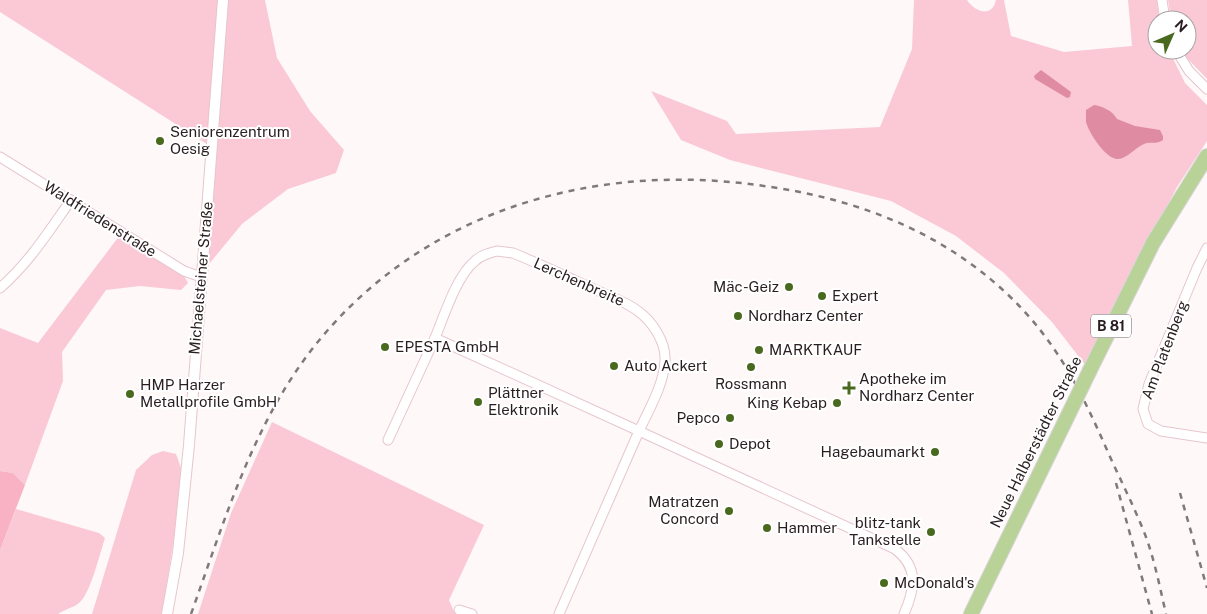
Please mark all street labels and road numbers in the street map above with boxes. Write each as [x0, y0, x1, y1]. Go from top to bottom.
street label: Waldfriedenstraße [41, 177, 160, 260]
street label: Michaelsteiner Straße [185, 201, 216, 355]
street label: Lerchenbreite [531, 254, 627, 309]
street label: Am Platenberg [1138, 298, 1191, 402]
road number: B 81 [1091, 314, 1131, 338]
street label: Neue Halberstädter Straße [987, 353, 1085, 530]

